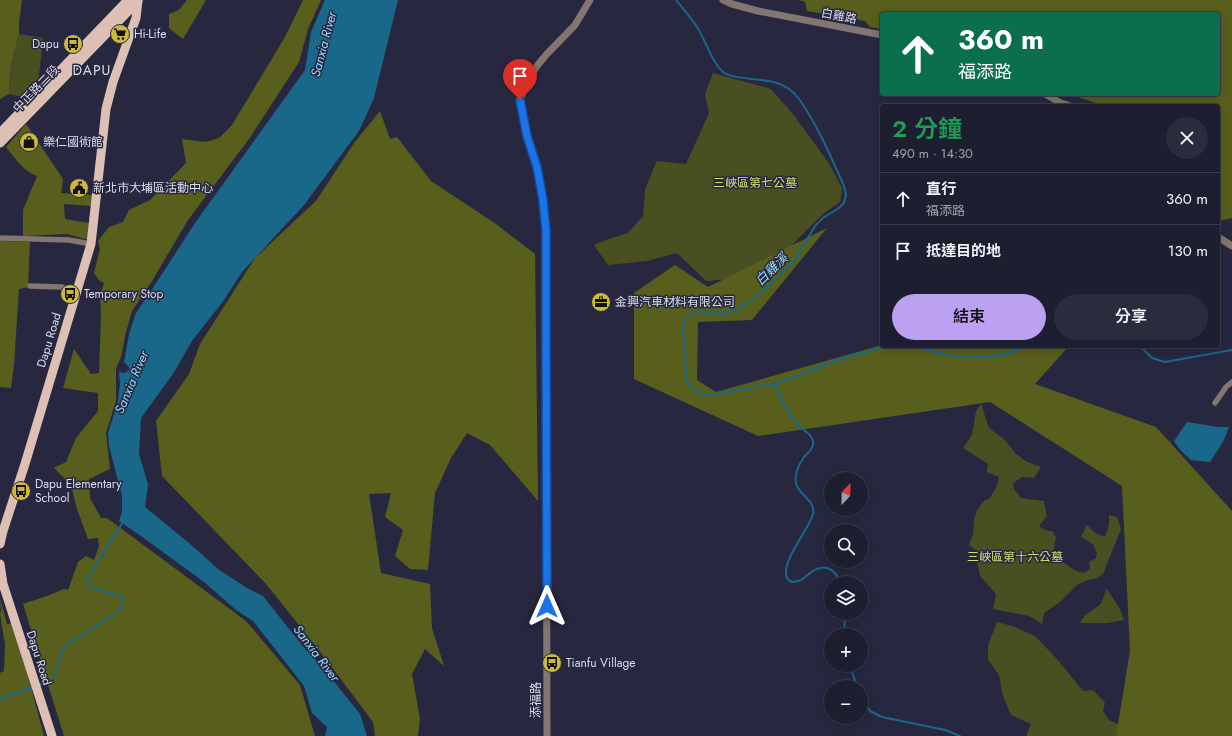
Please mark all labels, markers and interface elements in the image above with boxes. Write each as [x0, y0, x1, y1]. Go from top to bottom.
street label: 白雞路 [820, 4, 858, 28]
water label: Sanxia River [306, 9, 341, 79]
text: 360 m [958, 19, 1044, 60]
supermarket icon: Hi-Life [109, 23, 131, 45]
place label: Hi-Life [134, 25, 166, 43]
icon: ahead [892, 28, 944, 80]
bus stop icon: Dapu [62, 33, 84, 55]
place label: Dapu [32, 35, 59, 53]
pin [503, 59, 537, 100]
text: 福添路 [958, 59, 1012, 85]
district label: DAPU [73, 60, 111, 80]
street label: 中正路二段 [9, 61, 63, 117]
icon: arrive [509, 65, 531, 87]
text: 2 分鐘 [892, 111, 962, 146]
button: close [1166, 117, 1208, 159]
shop icon: 樂仁國術館 [18, 131, 40, 153]
place label: 樂仁國術館 [43, 133, 103, 151]
text: 490 m · 14:30 [892, 144, 973, 163]
park label: 三峽區第七公墓 [713, 174, 797, 192]
public building icon: 新北市大埔區活動中心 [68, 177, 90, 199]
text: 直行 [926, 178, 956, 200]
place label: 新北市大埔區活動中心 [93, 179, 213, 197]
icon: ahead [892, 188, 914, 210]
text: 360 m [1166, 188, 1208, 210]
text: 福添路 [926, 201, 965, 220]
icon: arrive [892, 240, 914, 262]
text: 抵達目的地 [926, 240, 1001, 262]
text: 130 m [1168, 240, 1208, 262]
water label: 白雞溪 [751, 248, 793, 290]
bus stop icon: Temporary Stop [59, 283, 81, 305]
place label: Temporary Stop [84, 285, 164, 303]
office icon: 金興汽車材料有限公司 [590, 291, 612, 313]
place label: 金興汽車材料有限公司 [615, 293, 735, 311]
button: 結束 [892, 294, 1046, 340]
button: 分享 [1054, 294, 1208, 340]
street label: Dapu Road [32, 310, 66, 370]
water label: Sanxia River [110, 347, 154, 417]
north arrow [824, 472, 868, 516]
map controls [824, 472, 868, 724]
place label: Dapu Elementary School [35, 475, 122, 507]
bus stop icon: Dapu Elementary School [10, 480, 32, 502]
button: search [824, 524, 868, 568]
park label: 三峽區第十六公墓 [967, 548, 1063, 566]
button: layers [824, 576, 868, 620]
position arrow [526, 585, 568, 627]
water label: Sanxia River [289, 621, 345, 686]
street label: Dapu Road [22, 628, 56, 688]
button: + [824, 628, 868, 672]
bus stop icon: Tianfu Village [541, 652, 563, 674]
place label: Tianfu Village [566, 654, 635, 672]
button: − [824, 680, 868, 724]
street label: 添福路 [527, 682, 545, 718]

